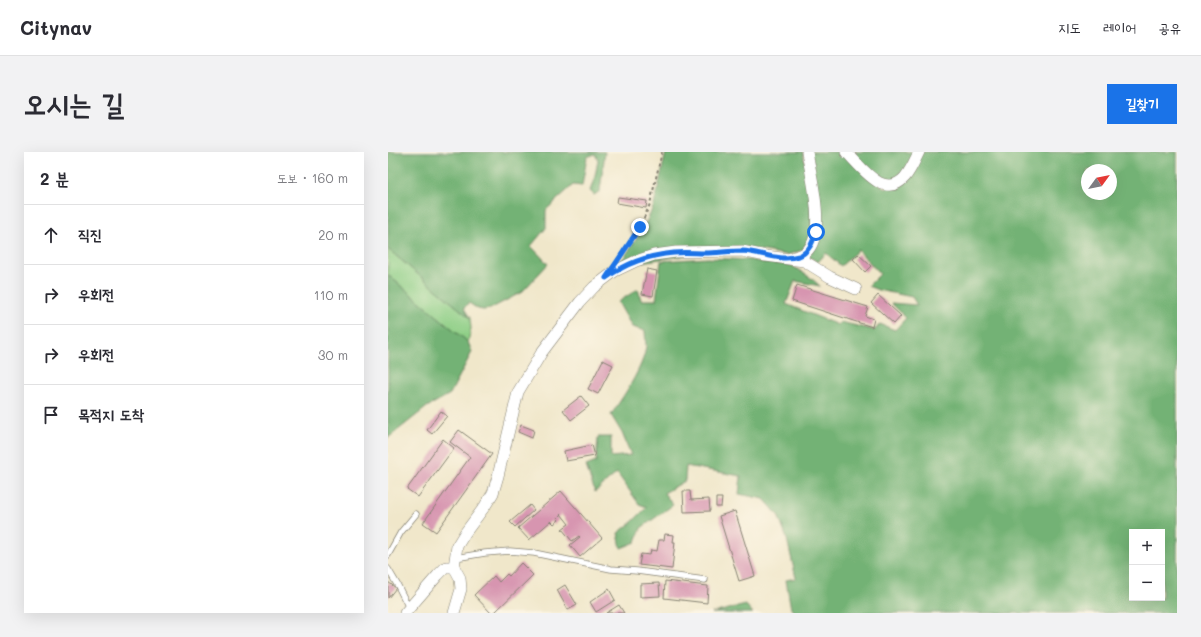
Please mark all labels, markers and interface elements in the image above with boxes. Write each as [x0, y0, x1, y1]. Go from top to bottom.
text: Citynav [20, 15, 92, 40]
text: 지도 [1058, 18, 1081, 37]
text: 레이어 [1103, 18, 1136, 37]
text: 공유 [1158, 18, 1181, 37]
button: 길찾기 [1107, 84, 1177, 124]
text: 오시는 길 [24, 85, 124, 121]
north arrow [1081, 164, 1117, 200]
text: 2 분 [40, 167, 69, 189]
text: 도보 · 160 m [277, 169, 348, 186]
route end [631, 218, 649, 236]
route start [807, 223, 825, 241]
icon: ahead [40, 224, 62, 246]
text: 직진 [78, 224, 102, 244]
text: 20 m [318, 226, 348, 243]
icon: right [40, 284, 62, 306]
text: 우회전 [78, 284, 114, 304]
text: 110 m [314, 286, 348, 303]
icon: right [40, 344, 62, 366]
text: 우회전 [78, 344, 114, 364]
text: 30 m [318, 346, 348, 363]
icon: arrive [40, 404, 62, 426]
text: 목적지 도착 [78, 404, 144, 424]
map controls [1129, 529, 1165, 601]
button: + [1129, 529, 1165, 565]
button: − [1129, 565, 1165, 601]

